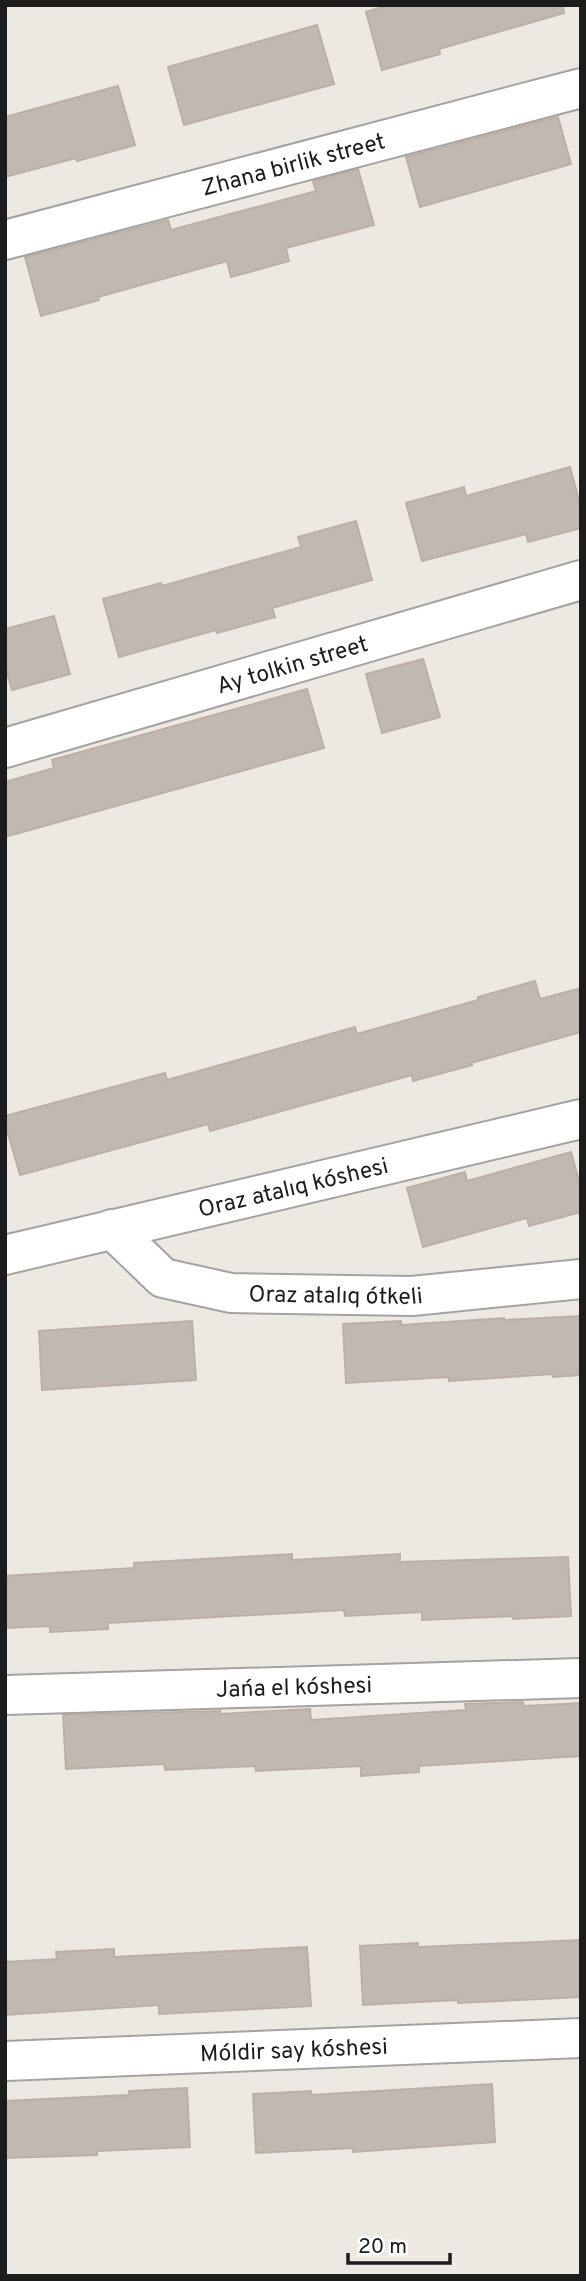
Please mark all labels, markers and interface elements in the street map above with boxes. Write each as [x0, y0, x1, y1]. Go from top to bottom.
street label: Zhana birlik street [199, 128, 389, 204]
street label: Ay tolkin street [214, 631, 372, 702]
street label: Oraz atalıq kóshesi [196, 1153, 392, 1226]
street label: Oraz atalıq ótkeli [248, 1281, 424, 1313]
street label: Jańa el kóshesi [215, 1672, 373, 1706]
street label: Móldir say kóshesi [199, 2034, 388, 2070]
scale bar [348, 2222, 449, 2266]
text: 20 m [358, 2234, 407, 2261]

